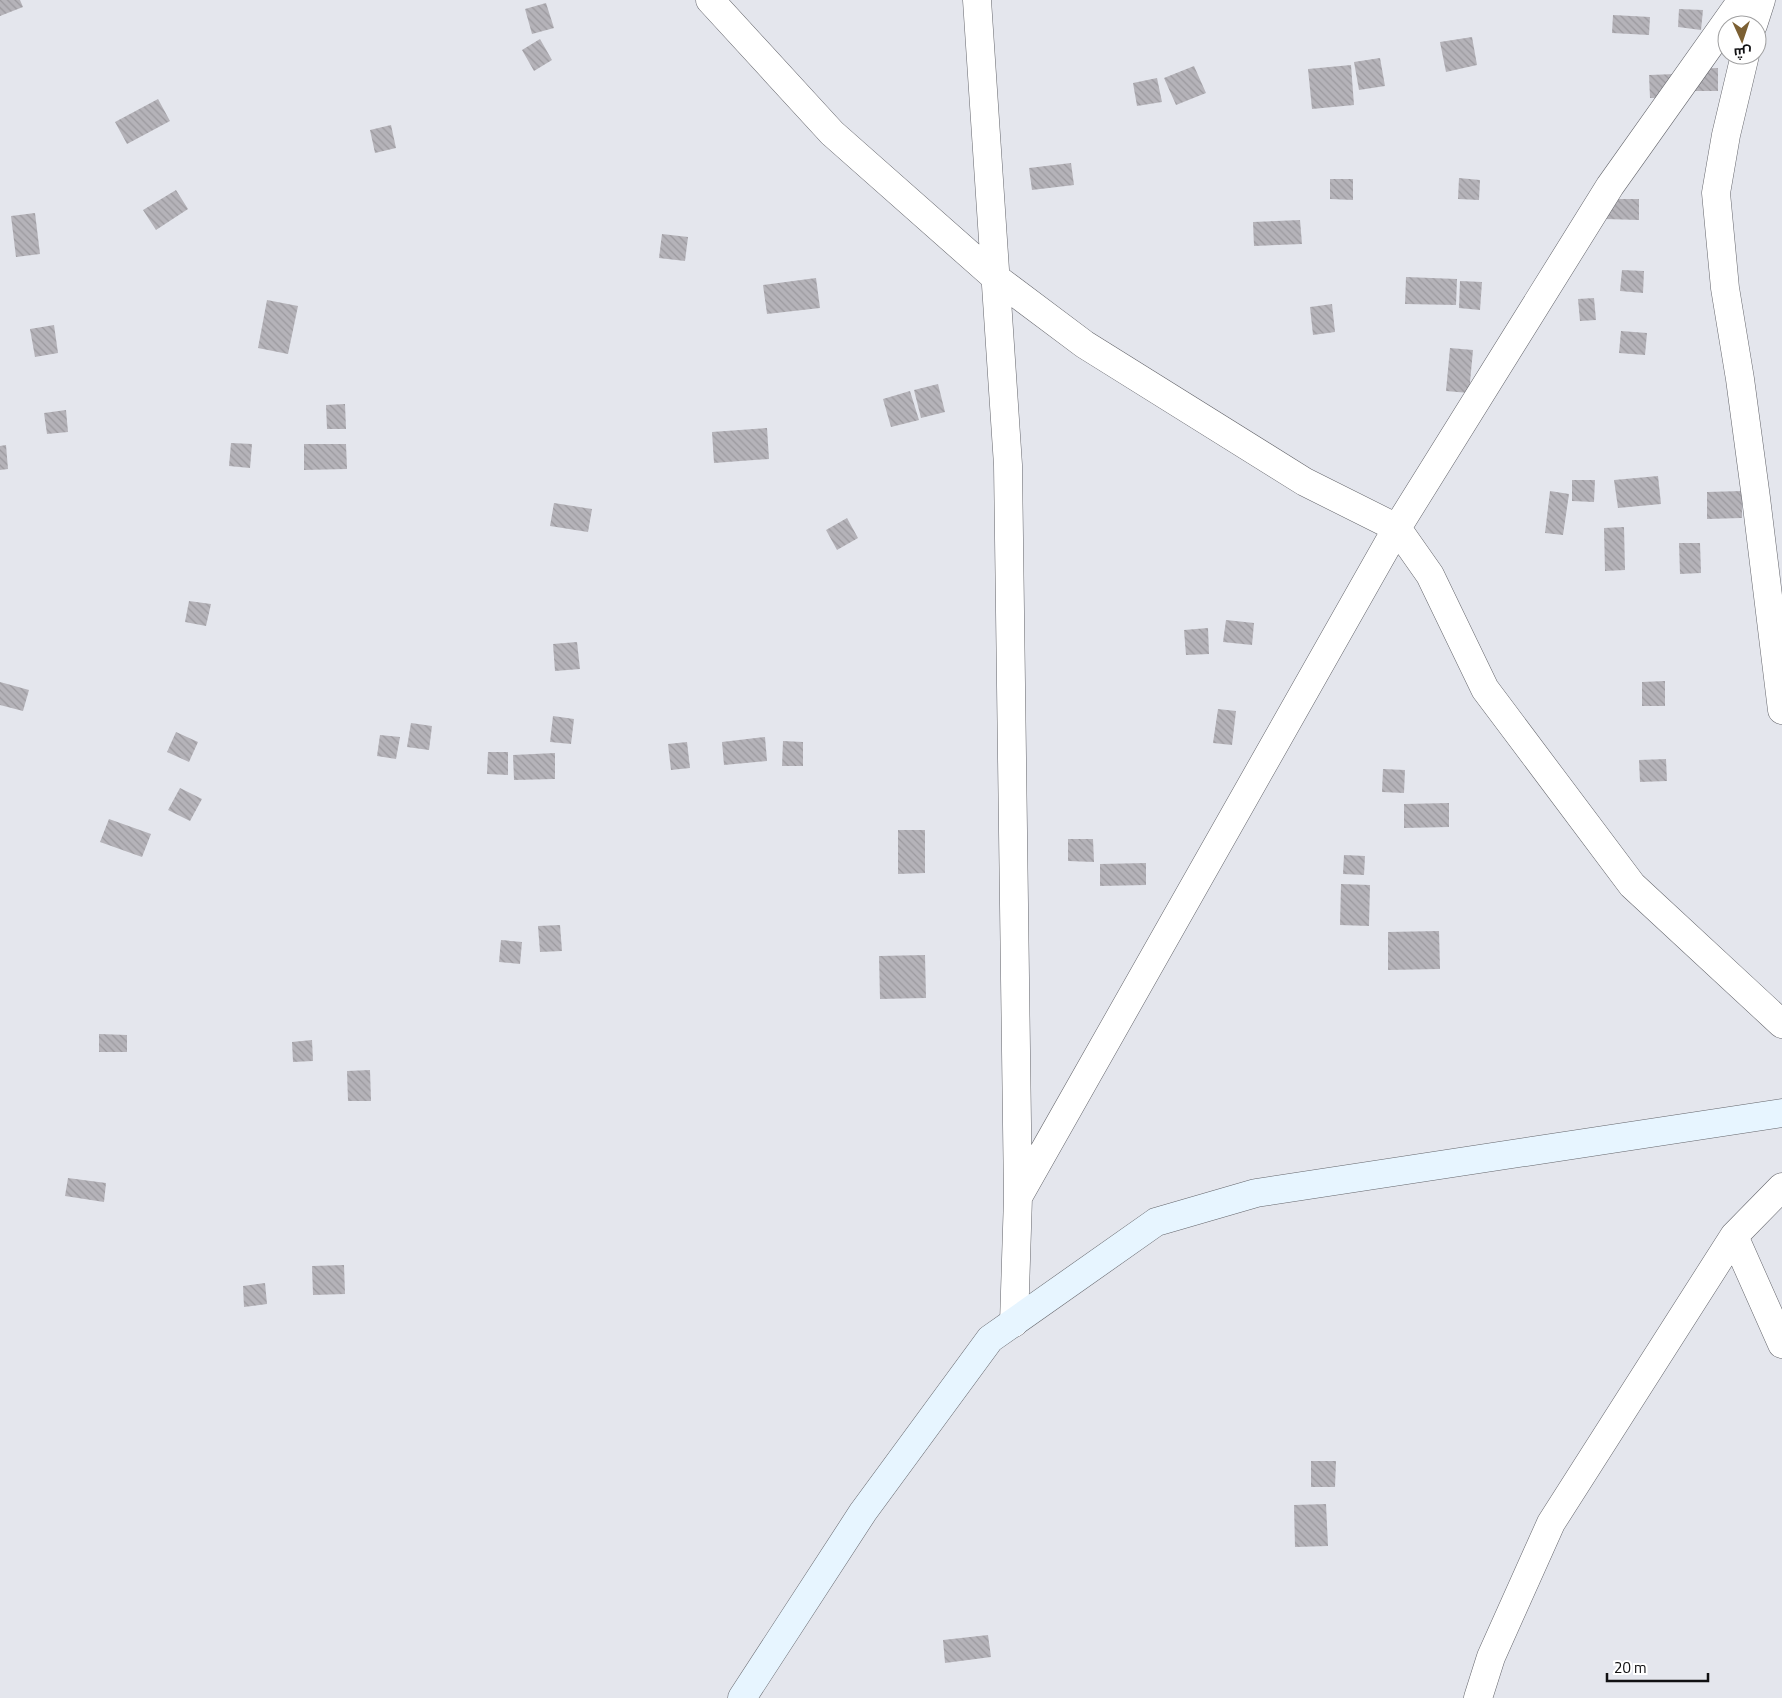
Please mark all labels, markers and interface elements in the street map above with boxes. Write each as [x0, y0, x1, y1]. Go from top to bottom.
north arrow [1717, 15, 1767, 65]
text: ش [1733, 40, 1752, 66]
scale bar [1607, 1650, 1708, 1682]
text: 20 m [1614, 1653, 1647, 1682]

